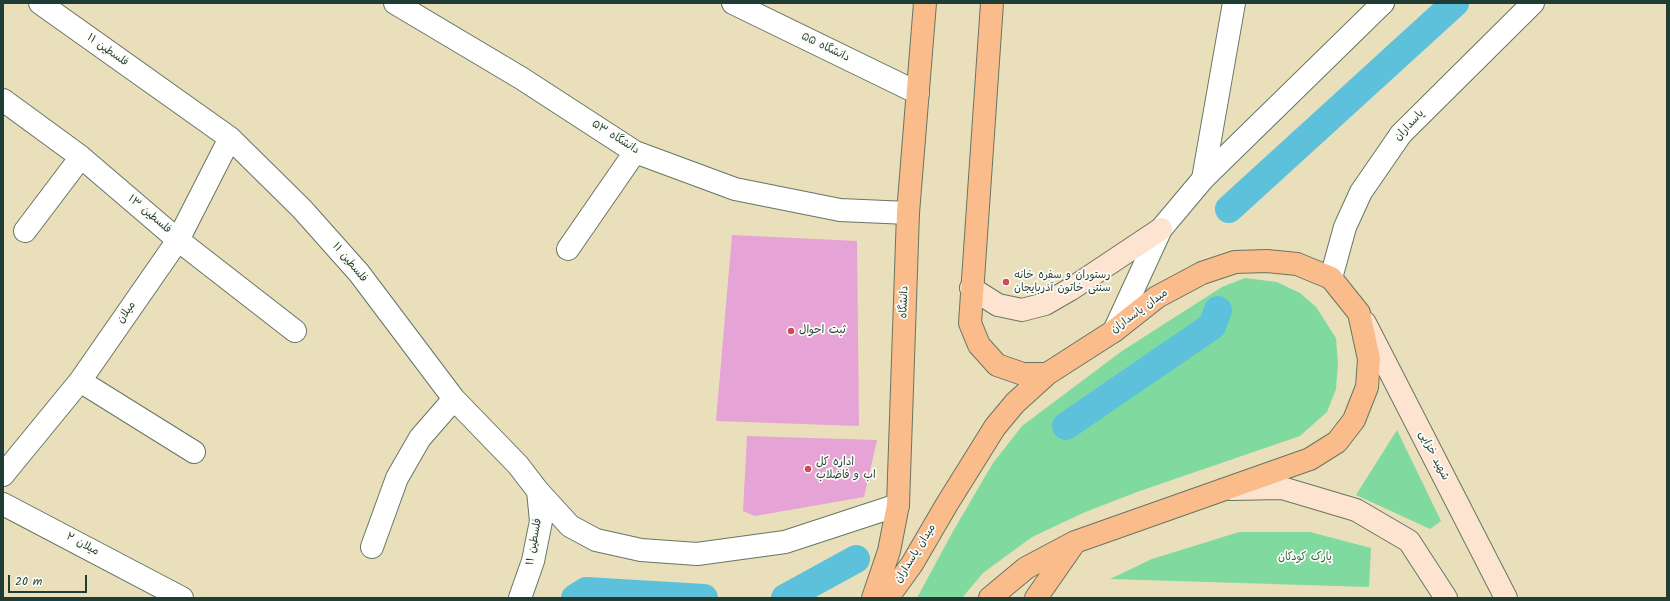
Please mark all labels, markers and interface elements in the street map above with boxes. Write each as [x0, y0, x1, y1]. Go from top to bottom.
street label: دانشگاه ۵۵ [799, 31, 851, 65]
street label: فلسطین ۱۱ [84, 32, 130, 70]
street label: پاسداران [1392, 108, 1428, 144]
street label: دانشگاه ۵۳ [589, 118, 641, 158]
street label: فلسطین ۱۳ [125, 193, 173, 237]
street label: فلسطین ۱۱ [329, 240, 369, 286]
place label: رستوران و سفره خانه سنتی خاتون آذربایجان [1014, 269, 1111, 295]
marker: رستوران و سفره خانه سنتی خاتون آذربایجان [1001, 277, 1011, 287]
street label: دانشگاه [898, 285, 912, 319]
street label: میدان پاسداران [1109, 287, 1171, 337]
street label: میلان [115, 299, 139, 327]
place label: ثبت احوال [799, 324, 846, 338]
marker: ثبت احوال [786, 326, 796, 336]
street label: شهید خزایی [1415, 429, 1451, 483]
place label: اداره کل اب و فاضلاب [816, 456, 876, 482]
marker: اداره کل اب و فاضلاب [803, 464, 813, 474]
street label: فلسطین ۱۱ [524, 517, 546, 567]
street label: میدان پاسداران [893, 522, 939, 586]
street label: میلان ۲ [63, 531, 101, 559]
park label: پارک کودکان [1278, 551, 1332, 565]
scale bar [10, 567, 89, 593]
text: 20 m [15, 572, 42, 591]

